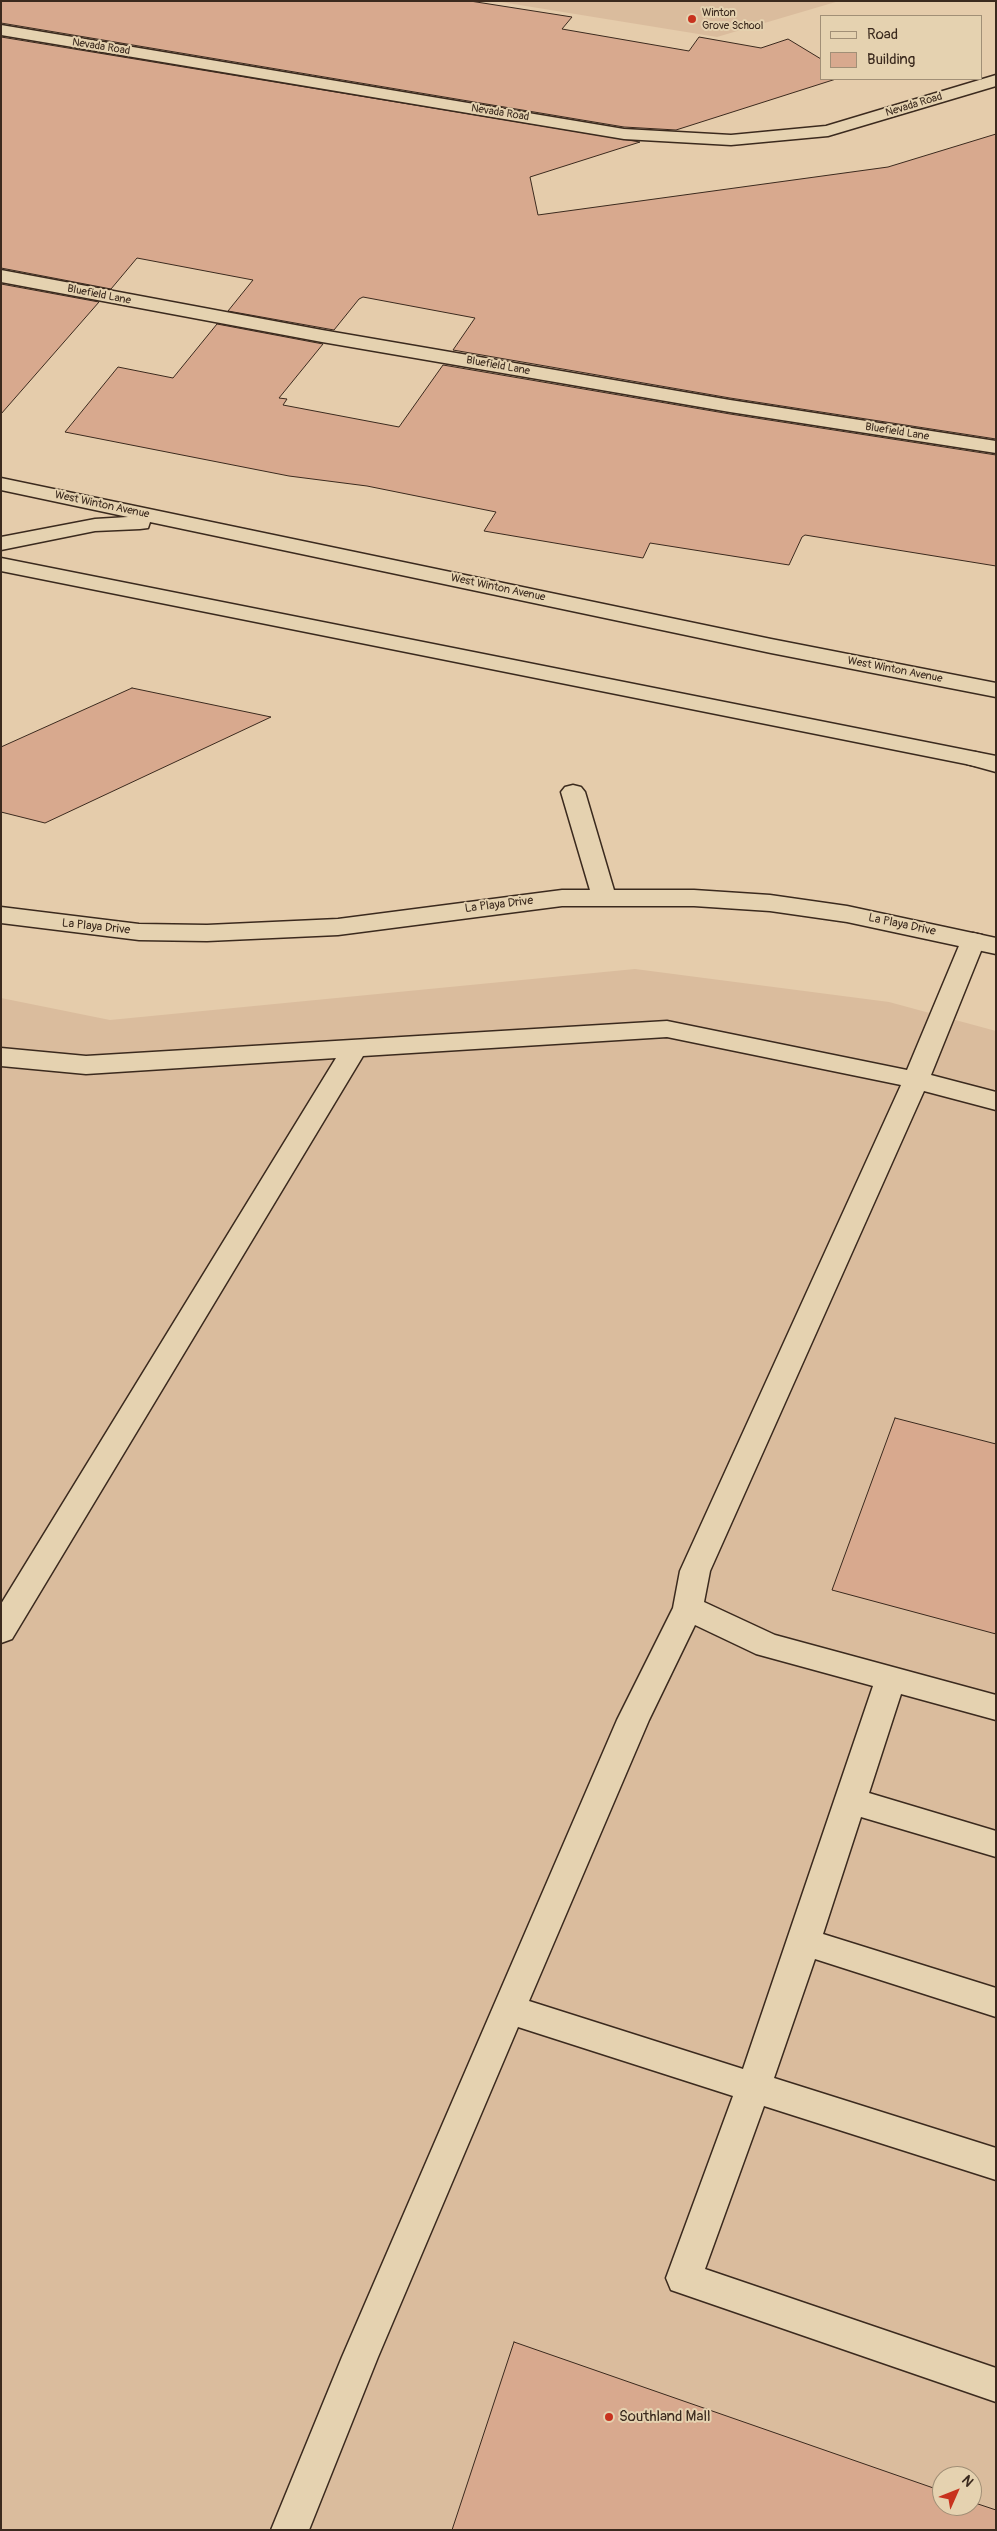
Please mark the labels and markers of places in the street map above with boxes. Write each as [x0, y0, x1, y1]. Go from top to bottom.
place label: Winton Grove School [702, 6, 763, 32]
marker: Winton Grove School [686, 13, 698, 25]
place label: Southland Mall [619, 2408, 711, 2426]
marker: Southland Mall [603, 2411, 615, 2423]

